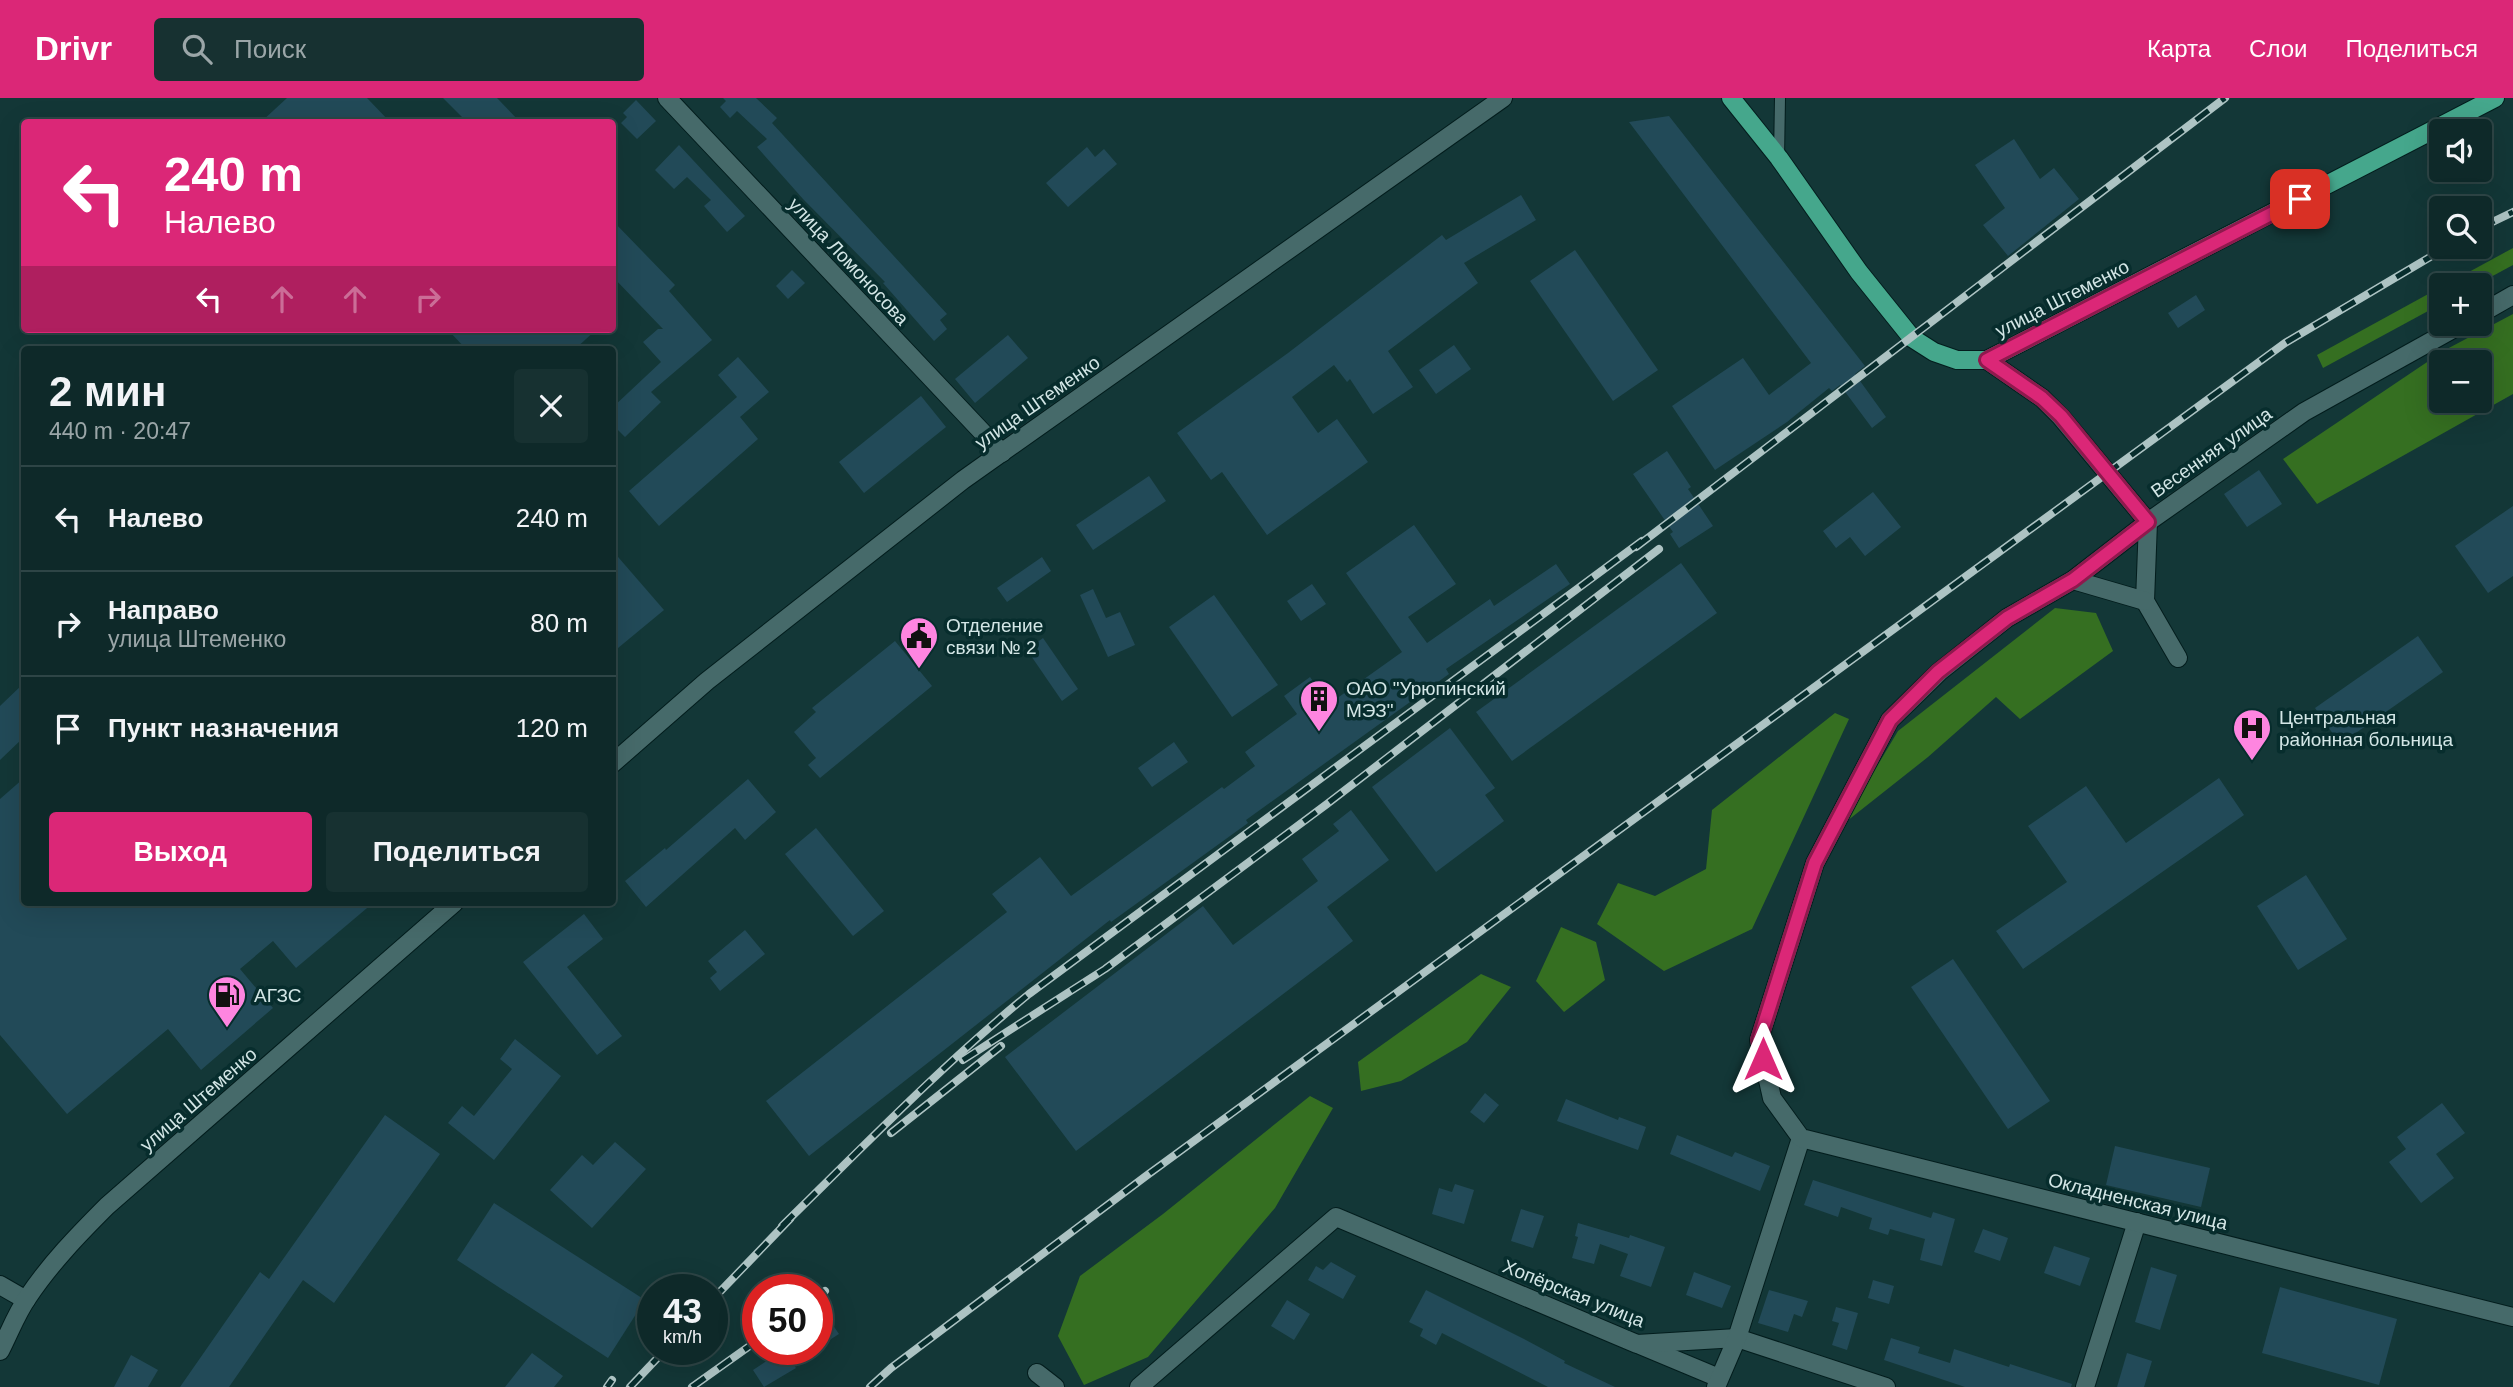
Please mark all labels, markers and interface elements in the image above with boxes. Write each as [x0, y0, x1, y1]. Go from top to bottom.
search box [154, 18, 644, 81]
text: Drivr [35, 30, 112, 67]
icon: search [178, 30, 216, 68]
text: Поиск [234, 34, 306, 64]
text: Карта [2147, 35, 2211, 62]
text: Слои [2249, 35, 2307, 62]
text: Поделиться [2345, 35, 2478, 62]
map controls [2429, 119, 2492, 413]
button: sound [2429, 119, 2492, 182]
icon: left [49, 147, 140, 238]
text: 240 m [164, 147, 303, 201]
pin [2270, 169, 2330, 229]
icon: arrive [2281, 180, 2319, 218]
street label: улица Ломоносова [784, 193, 913, 330]
button: search [2429, 196, 2492, 259]
text: Налево [164, 204, 276, 240]
street label: улица Штеменко [1992, 256, 2133, 341]
button: + [2429, 273, 2492, 336]
icon: left [190, 280, 228, 318]
icon: ahead [263, 280, 301, 318]
icon: ahead [336, 280, 374, 318]
icon: right [409, 280, 447, 318]
button: − [2429, 350, 2492, 413]
street label: улица Штеменко [971, 352, 1104, 453]
text: 2 мин [49, 368, 166, 415]
button: close [514, 369, 588, 443]
street label: Весенняя улица [2147, 403, 2276, 502]
text: 440 m · 20:47 [49, 418, 191, 444]
icon: left [49, 500, 87, 538]
text: Налево [108, 503, 203, 533]
text: 240 m [516, 503, 588, 533]
text: Направо [108, 595, 219, 625]
icon: right [49, 605, 87, 643]
text: 80 m [530, 608, 588, 638]
public building icon: Отделение связи № 2 [898, 615, 940, 670]
place label: Отделение связи № 2 [946, 615, 1043, 658]
text: улица Штеменко [108, 626, 286, 652]
building icon: ОАО "Урюпинский МЭЗ" [1298, 678, 1340, 733]
place label: ОАО "Урюпинский МЭЗ" [1346, 678, 1506, 721]
hospital icon: Центральная районная больница [2231, 707, 2273, 762]
place label: Центральная районная больница [2279, 707, 2453, 750]
icon: arrive [49, 710, 87, 748]
text: Пункт назначения [108, 713, 339, 743]
text: 120 m [516, 713, 588, 743]
button: Выход [49, 812, 312, 892]
button: Поделиться [326, 812, 588, 892]
fuel station icon: АГЗС [206, 974, 248, 1029]
place label: АГЗС [254, 985, 302, 1006]
position arrow [1726, 1022, 1800, 1096]
street label: улица Штеменко [136, 1043, 261, 1156]
street label: Окладненская улица [2046, 1169, 2230, 1234]
street label: Хопёрская улица [1500, 1255, 1648, 1332]
speed limit sign: 50 [742, 1274, 833, 1365]
text: 43 [663, 1291, 702, 1330]
text: km/h [663, 1327, 702, 1347]

